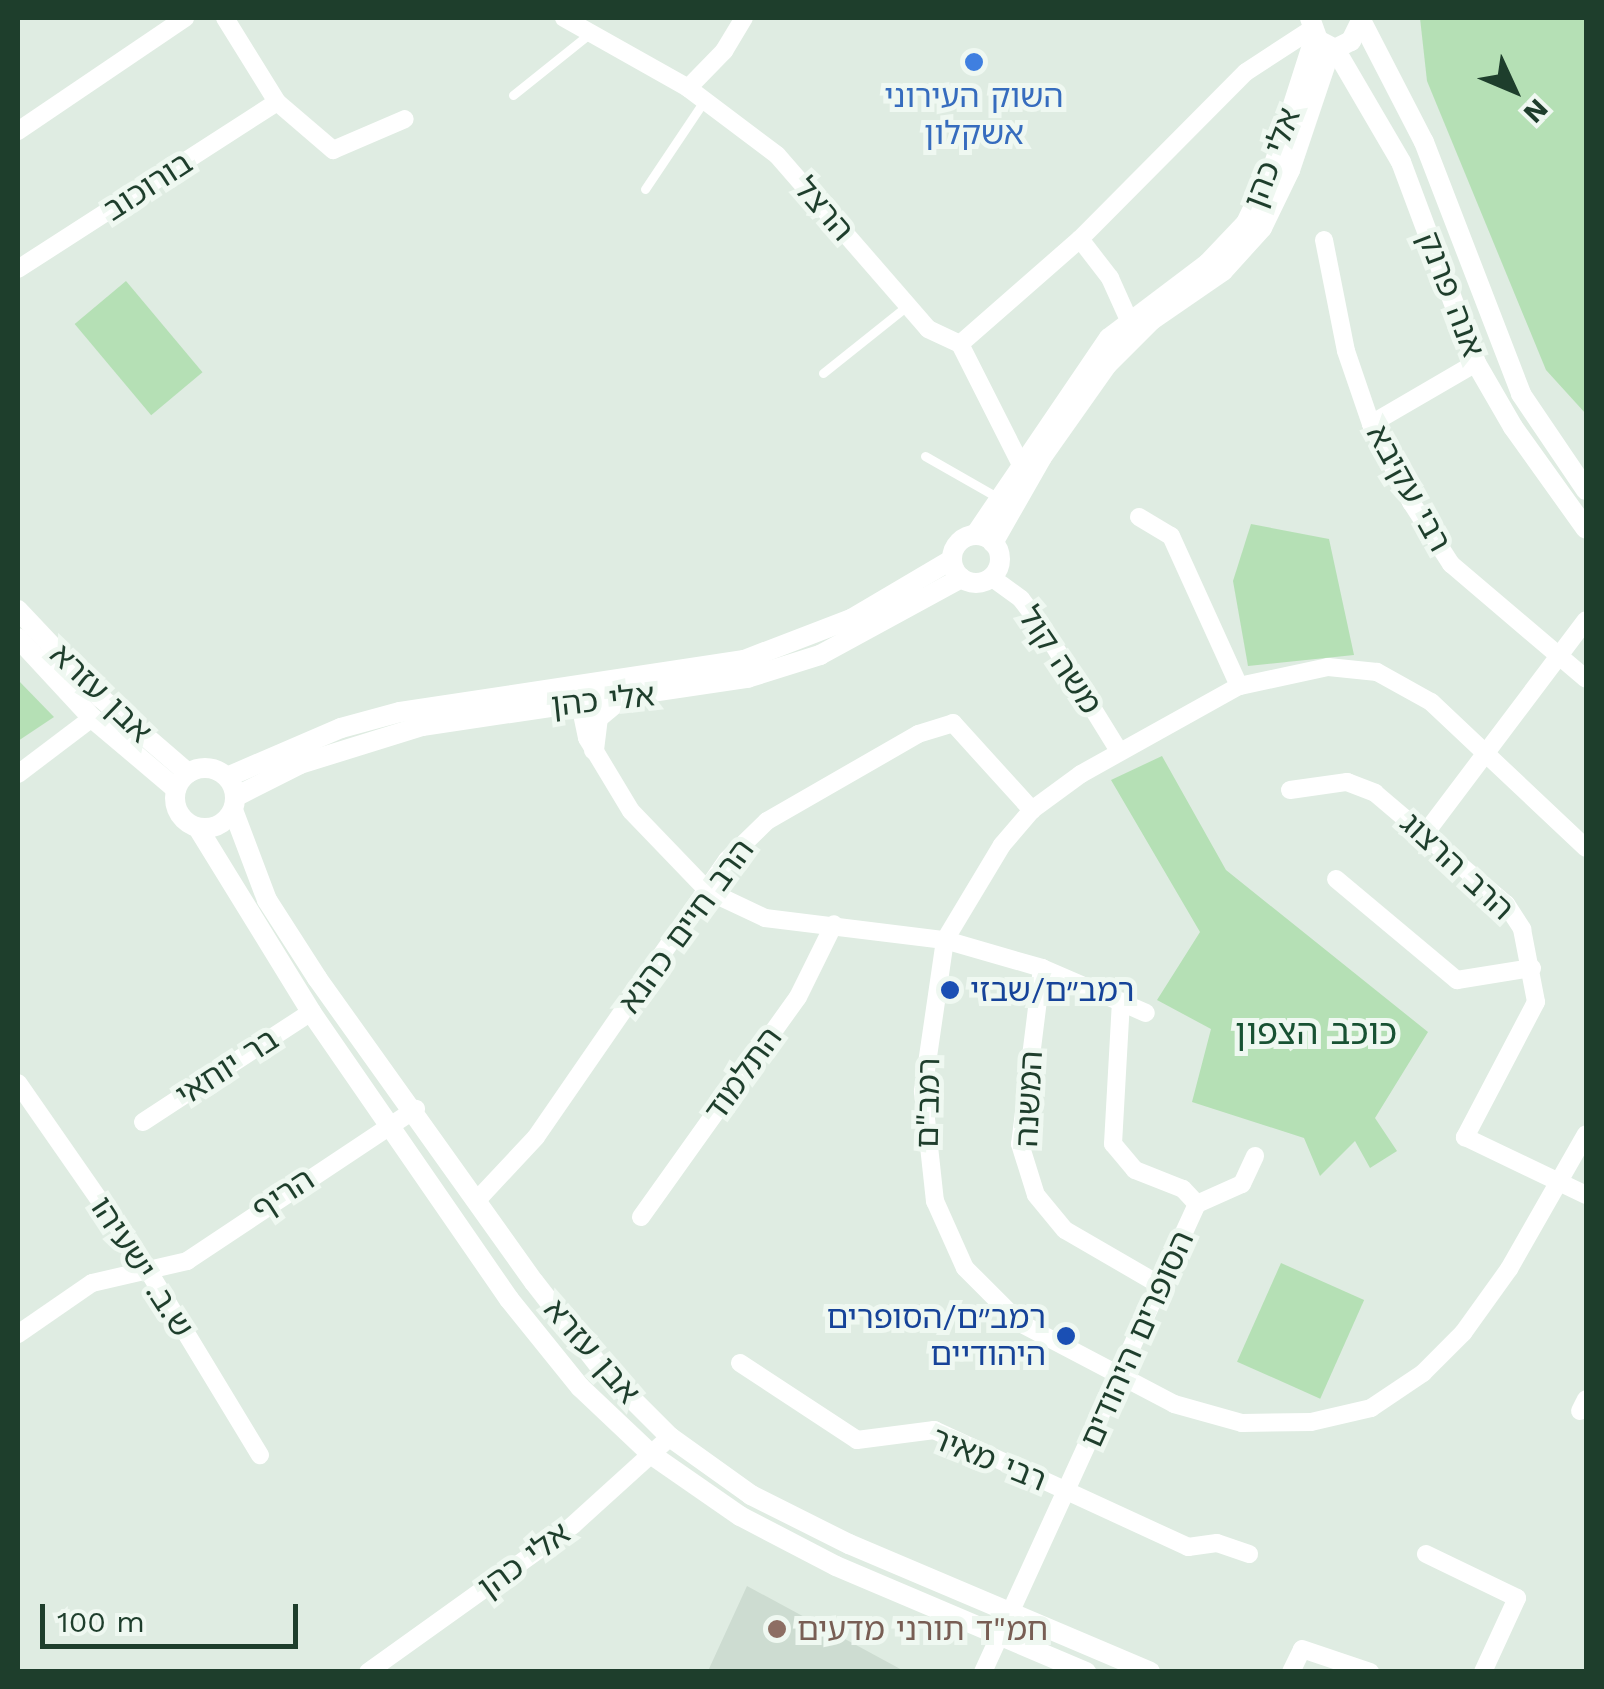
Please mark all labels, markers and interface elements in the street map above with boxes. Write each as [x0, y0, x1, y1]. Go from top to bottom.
north arrow [1464, 40, 1564, 140]
marker: השוק העירוני אשקלון [963, 51, 985, 73]
place label: השוק העירוני אשקלון [884, 78, 1064, 153]
text: N [1517, 92, 1555, 130]
street label: אלי כהן [1235, 103, 1309, 213]
street label: בורוכוב [96, 143, 200, 229]
street label: הרצל [786, 169, 862, 249]
street label: אנה פרנק [1410, 226, 1492, 362]
street label: רבי עקיבא [1358, 418, 1460, 558]
street label: משה קול [1010, 599, 1110, 721]
street label: אבן עזרא [42, 635, 160, 751]
street label: אלי כהן [549, 675, 657, 725]
street label: הרב הרצוג [1392, 804, 1522, 928]
street label: הרב חיים כהנא [610, 832, 762, 1020]
place label: רמב״ם/שבזי [970, 971, 1134, 1009]
marker: רמב״ם/שבזי [939, 979, 961, 1001]
district label: כוכב הצפון [1235, 1011, 1397, 1053]
street label: בר יוחאי [169, 1020, 285, 1114]
street label: התלמוד [696, 1020, 790, 1128]
street label: המשנה [1007, 1050, 1051, 1148]
street label: רמב"ם [908, 1057, 948, 1149]
street label: הריף [245, 1160, 321, 1228]
street label: ש.ב. ישעיהו [82, 1190, 202, 1344]
street label: הסופרים היהודים [1072, 1225, 1202, 1453]
street label: אבן עזרא [536, 1291, 648, 1411]
place label: רמב״ם/הסופרים היהודיים [827, 1299, 1046, 1374]
marker: רמב״ם/הסופרים היהודיים [1055, 1325, 1077, 1347]
street label: רבי מאיר [926, 1419, 1052, 1499]
street label: אלי כהן [471, 1514, 577, 1606]
scale bar [45, 1584, 302, 1646]
text: 100 m [57, 1604, 145, 1639]
place label: חמ"ד תורני מדעים [797, 1610, 1048, 1648]
marker: חמ"ד תורני מדעים [766, 1618, 788, 1640]

